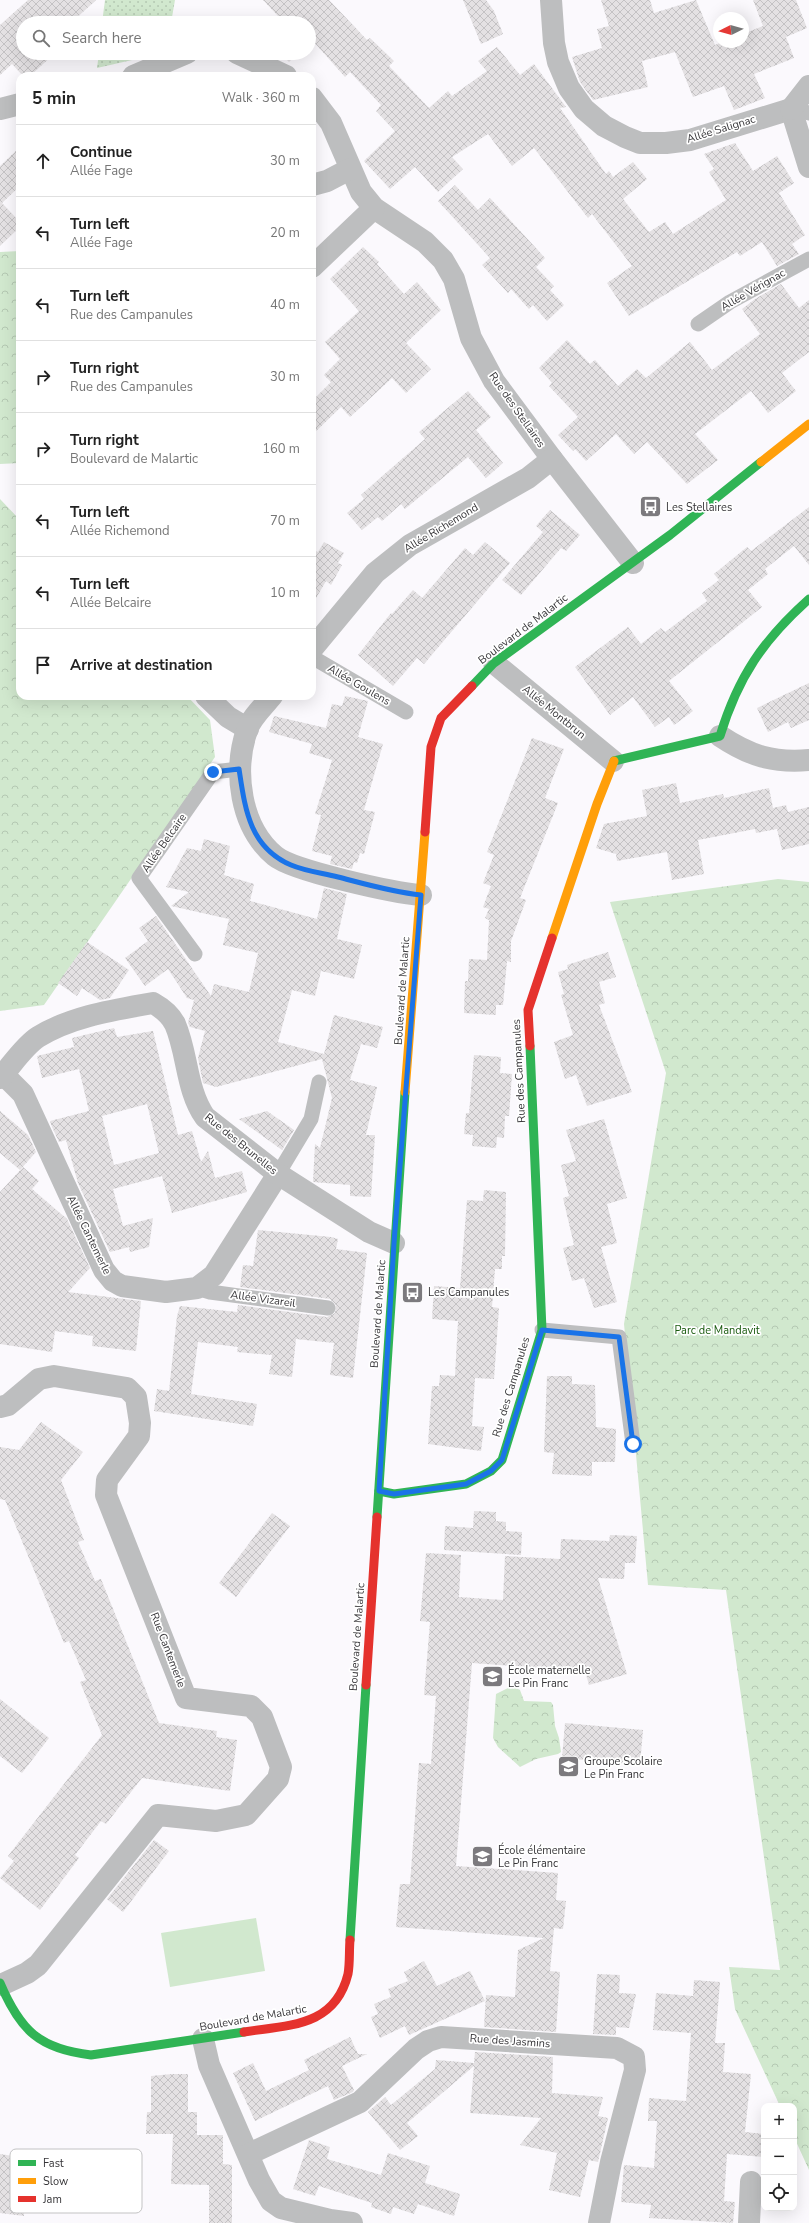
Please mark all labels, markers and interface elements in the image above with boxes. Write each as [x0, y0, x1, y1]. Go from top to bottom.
north arrow [713, 12, 749, 48]
search box [16, 16, 316, 60]
icon: search [30, 27, 52, 49]
text: Search here [62, 28, 142, 48]
text: 5 min [32, 87, 76, 110]
text: Walk · 360 m [222, 89, 300, 107]
street label: Allée Salignac [685, 111, 757, 147]
text: Continue [70, 142, 132, 162]
icon: ahead [32, 150, 54, 172]
text: 30 m [270, 152, 300, 170]
text: Allée Fage [70, 162, 133, 180]
text: Turn left [70, 214, 129, 234]
icon: left [32, 222, 54, 244]
text: 20 m [270, 224, 300, 242]
text: Allée Fage [70, 234, 133, 252]
street label: Allée Vérignac [718, 266, 788, 314]
text: Turn left [70, 286, 129, 306]
icon: left [32, 294, 54, 316]
text: 40 m [270, 296, 300, 314]
text: Rue des Campanules [70, 306, 193, 324]
text: Turn right [70, 358, 139, 378]
icon: right [32, 366, 54, 388]
text: 30 m [270, 368, 300, 386]
street label: Rue des Stellaires [485, 369, 549, 451]
text: Rue des Campanules [70, 378, 193, 396]
text: Turn right [70, 430, 139, 450]
icon: right [32, 438, 54, 460]
text: 160 m [262, 440, 300, 458]
text: Boulevard de Malartic [70, 450, 198, 468]
bus stop icon: Les Stellaires [637, 494, 663, 520]
street label: Allée Richemond [401, 500, 481, 556]
place label: Les Stellaires [666, 500, 732, 515]
text: Turn left [70, 502, 129, 522]
icon: left [32, 510, 54, 532]
text: 70 m [270, 512, 300, 530]
text: Allée Richemond [70, 522, 170, 540]
text: Turn left [70, 574, 129, 594]
icon: left [32, 582, 54, 604]
text: 10 m [270, 584, 300, 602]
street label: Boulevard de Malartic [475, 590, 571, 668]
text: Allée Belcaire [70, 594, 151, 612]
icon: arrive [32, 654, 54, 676]
text: Arrive at destination [70, 655, 213, 675]
street label: Allée Goulens [325, 661, 393, 709]
street label: Allée Montbrun [519, 682, 589, 742]
route end [204, 763, 222, 781]
street label: Allée Belcaire [138, 810, 190, 875]
street label: Boulevard de Malartic [391, 936, 413, 1046]
street label: Rue des Campanules [509, 1019, 529, 1123]
street label: Rue des Brunelles [201, 1110, 281, 1178]
street label: Allée Cantemerle [63, 1193, 115, 1277]
street label: Boulevard de Malartic [367, 1259, 389, 1369]
bus stop icon: Les Campanules [399, 1279, 425, 1305]
place label: Les Campanules [428, 1285, 509, 1300]
street label: Allée Vizareil [230, 1287, 297, 1311]
park label: Parc de Mandavit [674, 1323, 760, 1338]
street label: Rue des Campanules [489, 1335, 533, 1439]
route start [624, 1435, 642, 1453]
street label: Boulevard de Malartic [346, 1582, 368, 1692]
street label: Rue Cantemerle [147, 1610, 189, 1690]
place label: École maternelle Le Pin Franc [508, 1662, 591, 1691]
school or university icon: École maternelle Le Pin Franc [479, 1663, 505, 1689]
school or university icon: Groupe Scolaire Le Pin Franc [556, 1754, 582, 1780]
place label: Groupe Scolaire Le Pin Franc [584, 1754, 663, 1782]
place label: École élémentaire Le Pin Franc [498, 1842, 586, 1871]
school or university icon: École élémentaire Le Pin Franc [469, 1843, 495, 1869]
street label: Boulevard de Malartic [198, 2001, 308, 2035]
street label: Rue des Jasmins [469, 2031, 551, 2051]
map controls [761, 2103, 797, 2211]
button: + [761, 2103, 797, 2139]
button: − [761, 2139, 797, 2175]
legend [10, 2149, 142, 2213]
text: Fast [43, 2156, 64, 2171]
text: Slow [43, 2174, 68, 2189]
button: locate [761, 2175, 797, 2211]
text: Jam [42, 2192, 62, 2207]

